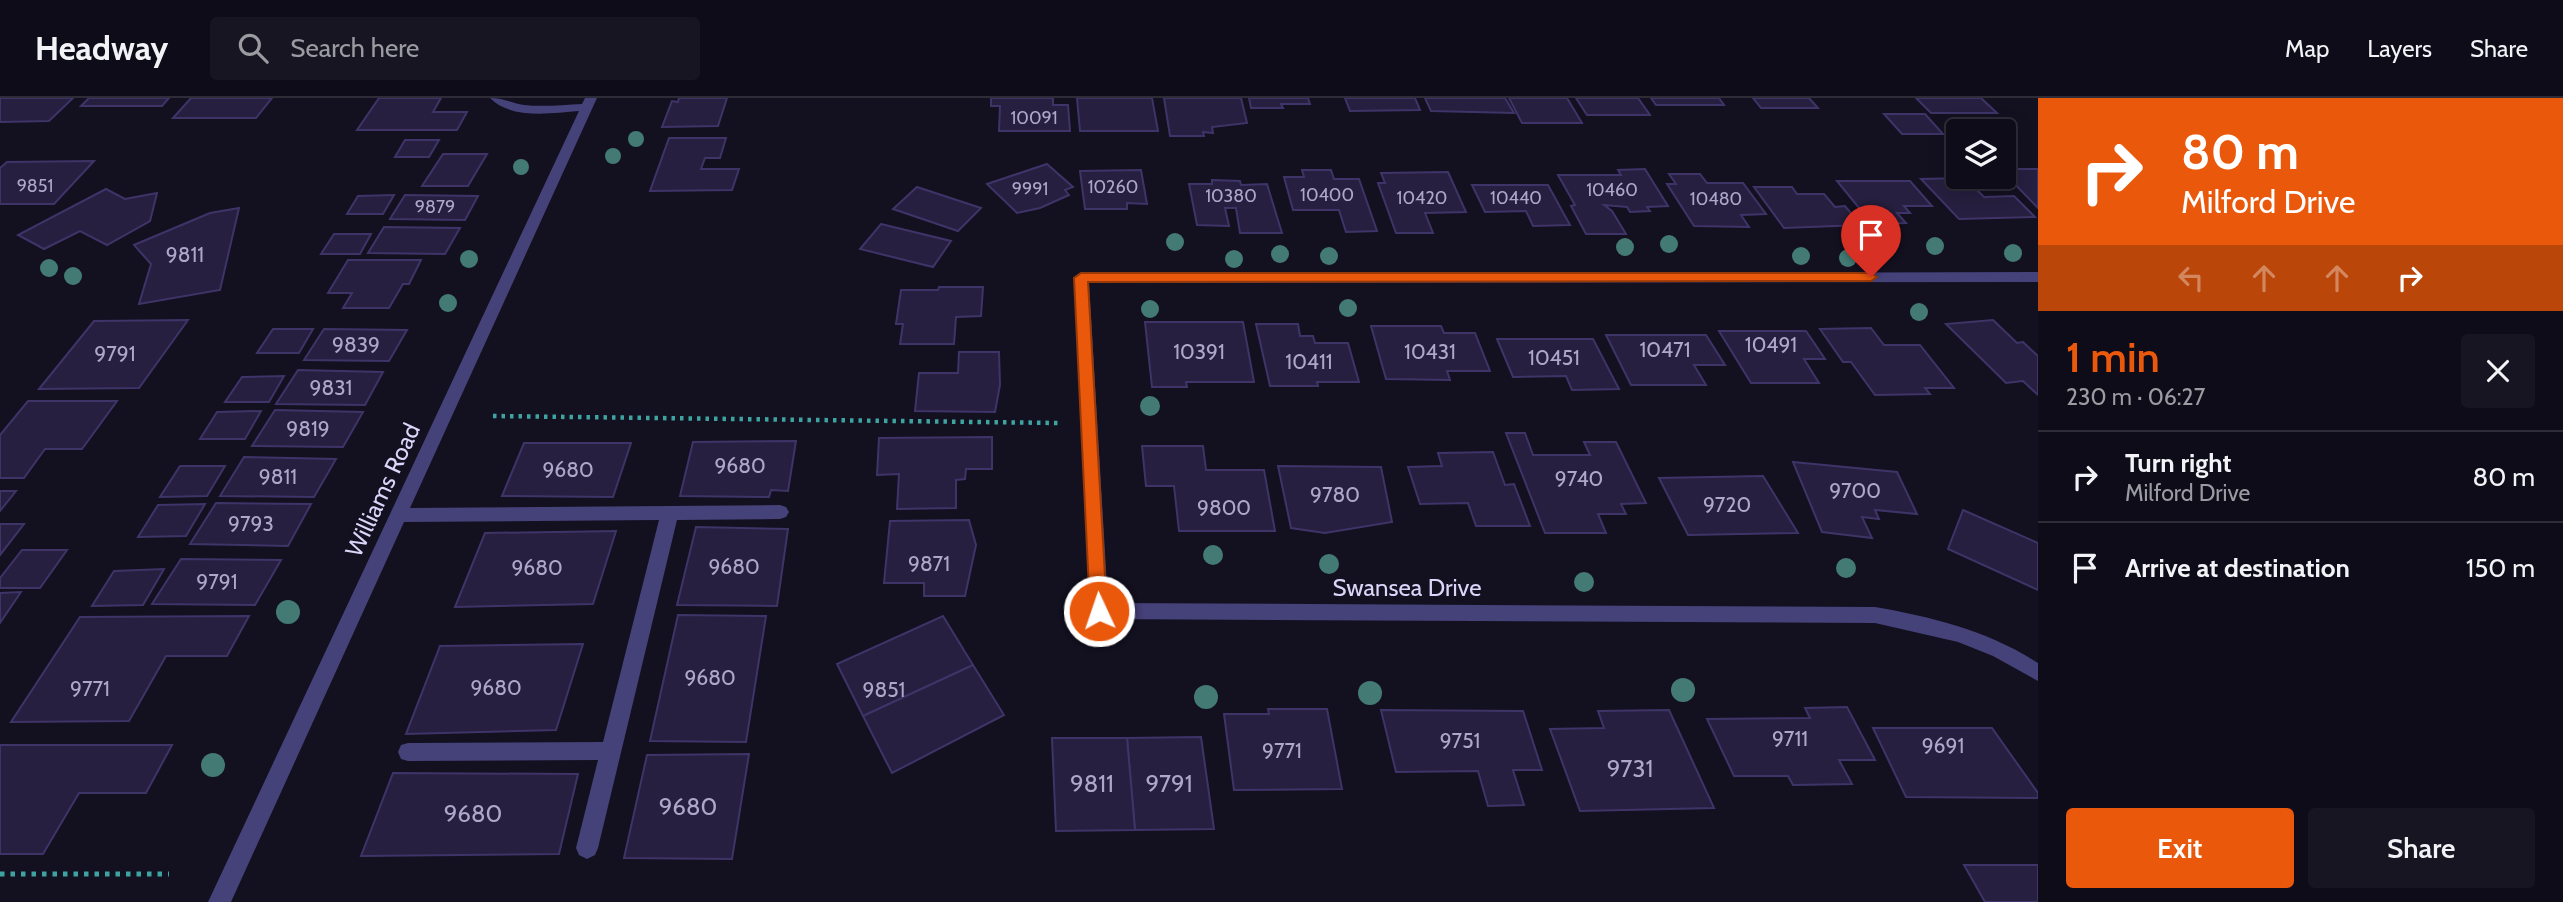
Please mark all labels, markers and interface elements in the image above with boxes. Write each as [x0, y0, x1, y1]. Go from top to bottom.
search box [210, 17, 700, 80]
text: Headway [35, 28, 168, 68]
icon: search [234, 29, 272, 67]
text: Search here [290, 32, 419, 64]
text: Map [2285, 34, 2329, 63]
text: Layers [2367, 34, 2432, 63]
text: Share [2470, 34, 2528, 63]
house number: 10091 [1010, 107, 1058, 129]
map controls [1946, 119, 2016, 189]
button: layers [1946, 119, 2016, 189]
text: 80 m [2181, 122, 2299, 181]
icon: right [2066, 126, 2157, 217]
house number: 9851 [17, 175, 53, 197]
house number: 10260 [1088, 176, 1138, 198]
house number: 9991 [1012, 178, 1048, 200]
house number: 10460 [1586, 179, 1638, 201]
text: Milford Drive [2181, 182, 2355, 221]
house number: 10400 [1300, 184, 1354, 206]
house number: 10380 [1205, 185, 1257, 207]
house number: 10420 [1397, 187, 1447, 209]
house number: 10440 [1490, 187, 1542, 209]
house number: 10480 [1690, 188, 1742, 210]
house number: 9879 [415, 196, 455, 218]
pin [1841, 205, 1901, 277]
icon: arrive [1852, 216, 1890, 254]
house number: 9811 [166, 242, 204, 267]
icon: left [2172, 259, 2210, 297]
icon: ahead [2245, 259, 2283, 297]
icon: ahead [2318, 259, 2356, 297]
icon: right [2391, 259, 2429, 297]
text: 1 min [2066, 331, 2160, 383]
house number: 9839 [332, 332, 380, 357]
house number: 10491 [1745, 332, 1797, 357]
button: close [2461, 334, 2535, 408]
house number: 10471 [1639, 337, 1691, 362]
house number: 10391 [1173, 339, 1225, 364]
house number: 10431 [1404, 339, 1456, 364]
house number: 9791 [94, 341, 136, 366]
house number: 10451 [1528, 345, 1580, 370]
house number: 10411 [1285, 349, 1333, 374]
house number: 9831 [310, 375, 352, 400]
text: 230 m · 06:27 [2066, 383, 2205, 411]
house number: 9819 [286, 416, 330, 441]
street label: Williams Road [339, 418, 426, 561]
text: Turn right [2125, 447, 2231, 479]
house number: 9680 [714, 453, 766, 478]
house number: 9680 [542, 457, 594, 482]
icon: right [2066, 458, 2104, 496]
text: 80 m [2472, 461, 2535, 493]
house number: 9811 [259, 464, 297, 489]
house number: 9740 [1555, 466, 1603, 491]
house number: 9700 [1829, 478, 1881, 503]
text: Milford Drive [2125, 479, 2250, 507]
house number: 9780 [1310, 482, 1360, 507]
house number: 9720 [1703, 492, 1751, 517]
house number: 9800 [1197, 495, 1251, 520]
house number: 9793 [228, 511, 274, 536]
icon: arrive [2066, 549, 2104, 587]
house number: 9871 [908, 551, 950, 576]
text: Arrive at destination [2125, 552, 2350, 584]
text: 150 m [2466, 552, 2535, 584]
house number: 9680 [708, 554, 760, 579]
house number: 9680 [511, 555, 563, 580]
house number: 9791 [196, 569, 238, 594]
street label: Swansea Drive [1333, 573, 1481, 602]
position arrow [1062, 574, 1136, 648]
house number: 9680 [684, 665, 736, 690]
house number: 9680 [470, 675, 522, 700]
house number: 9771 [70, 676, 110, 701]
house number: 9851 [863, 677, 905, 702]
house number: 9711 [1772, 726, 1808, 751]
house number: 9751 [1440, 728, 1480, 753]
house number: 9691 [1922, 733, 1964, 758]
house number: 9771 [1262, 738, 1302, 763]
house number: 9731 [1607, 754, 1653, 783]
house number: 9811 [1070, 769, 1114, 798]
house number: 9791 [1145, 769, 1193, 798]
house number: 9680 [659, 792, 717, 821]
house number: 9680 [444, 799, 502, 828]
button: Exit [2066, 808, 2294, 888]
button: Share [2308, 808, 2535, 888]

